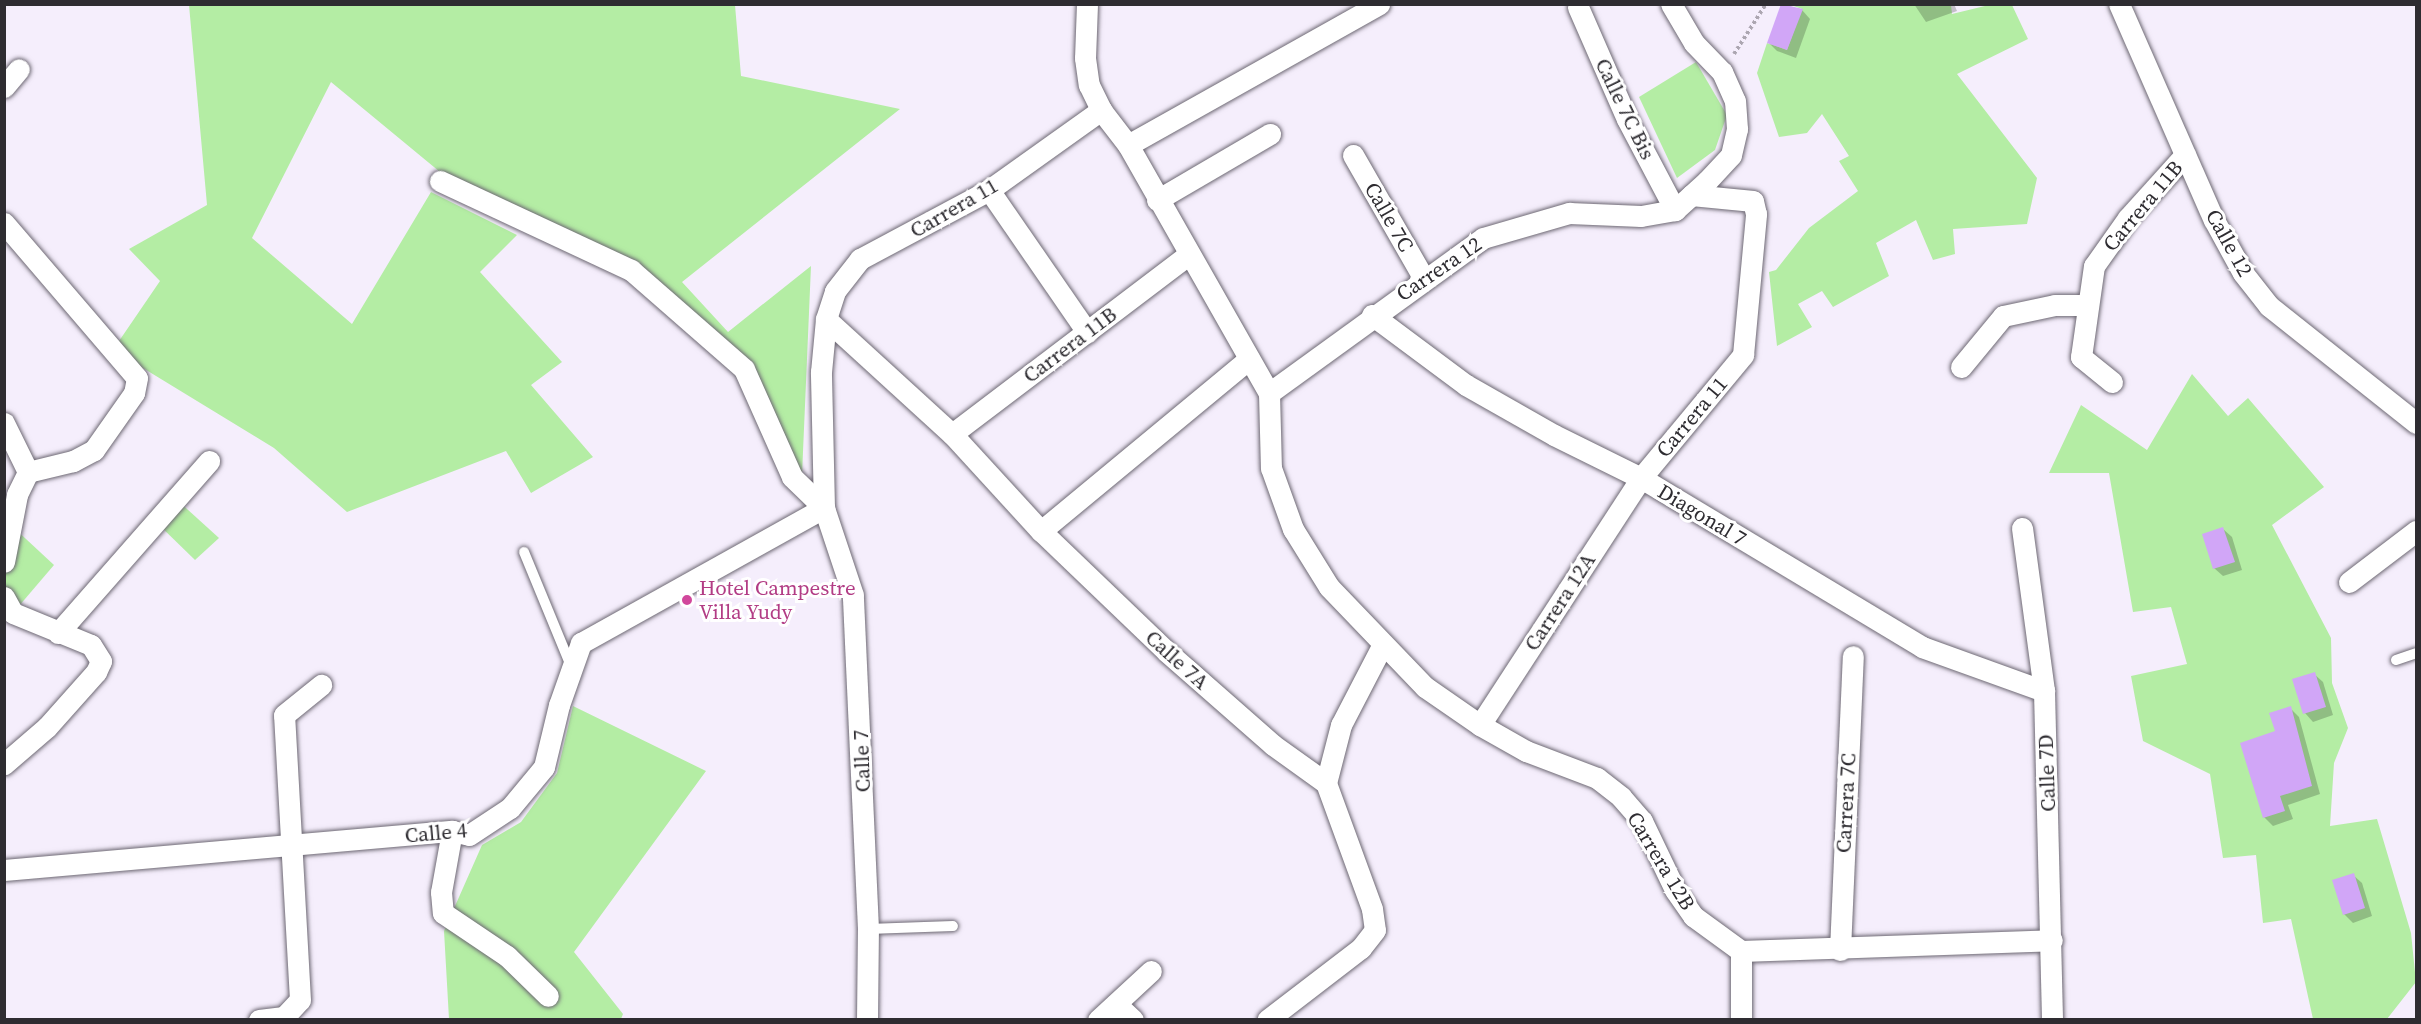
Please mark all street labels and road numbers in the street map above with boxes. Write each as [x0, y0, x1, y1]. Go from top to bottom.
street label: Calle 7C Bis [1590, 54, 1660, 164]
street label: Carrera 11B [2098, 156, 2188, 256]
street label: Carrera 11 [906, 173, 1002, 243]
street label: Calle 7C [1359, 178, 1419, 256]
street label: Calle 12 [2200, 205, 2258, 281]
street label: Carrera 12 [1392, 231, 1486, 307]
street label: Carrera 11B [1018, 302, 1122, 388]
street label: Carrera 11 [1651, 372, 1733, 462]
street label: Diagonal 7 [1653, 479, 1751, 551]
street label: Carrera 12A [1519, 548, 1601, 656]
street label: Calle 7A [1140, 625, 1214, 695]
street label: Calle 7 [848, 729, 876, 793]
street label: Calle 7D [2033, 734, 2061, 812]
street label: Carrera 7C [1831, 752, 1861, 854]
street label: Carrera 12B [1622, 807, 1700, 915]
street label: Calle 4 [404, 818, 468, 848]

